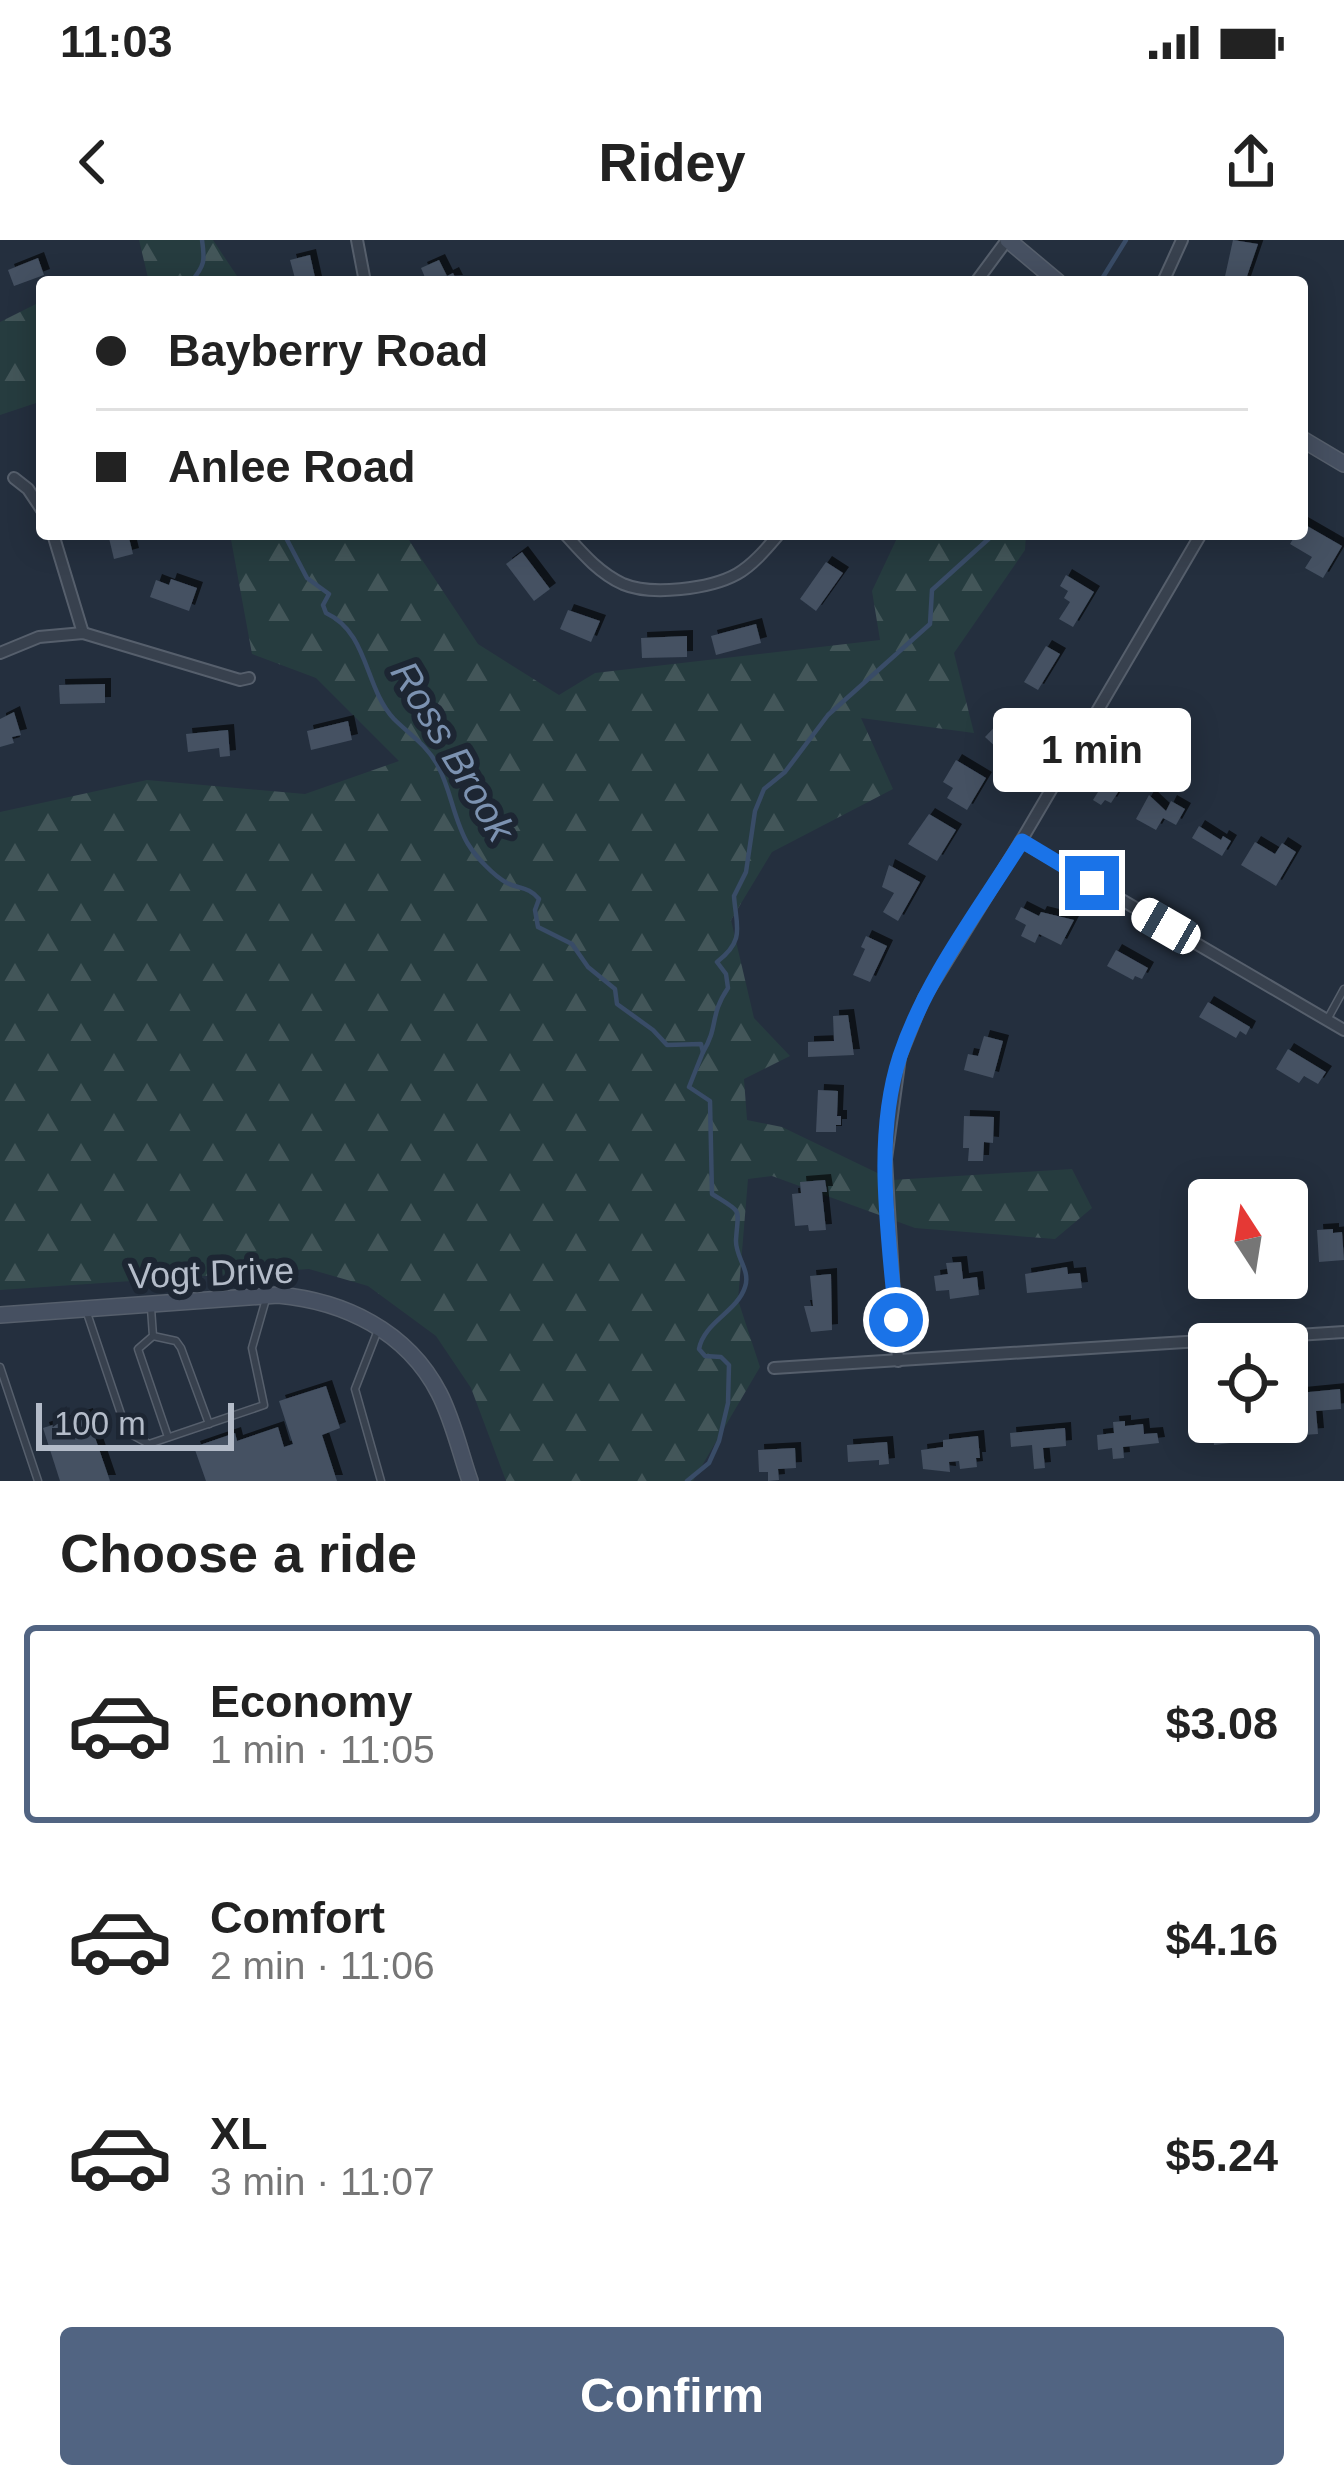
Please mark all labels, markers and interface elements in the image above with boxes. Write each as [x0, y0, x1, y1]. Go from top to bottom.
text: 11:03 [60, 16, 173, 67]
icon: back [60, 129, 126, 195]
icon: share [1218, 129, 1284, 195]
text: Ridey [598, 132, 746, 192]
text: Bayberry Road [168, 325, 488, 376]
text: Anlee Road [168, 441, 416, 492]
water label: Ross Brook [383, 654, 525, 851]
callout: 1 min [993, 709, 1191, 793]
text: 1 min [1041, 728, 1143, 771]
route end [1065, 856, 1119, 910]
car [1126, 892, 1206, 960]
north arrow [1188, 1179, 1308, 1299]
map controls [1188, 1179, 1308, 1443]
street label: Vogt Drive [127, 1250, 295, 1296]
route start [869, 1293, 923, 1347]
button: locate [1188, 1323, 1308, 1443]
scale bar [36, 1397, 234, 1450]
text: 100 m [54, 1405, 146, 1442]
text: Choose a ride [60, 1523, 417, 1583]
icon: car [66, 1670, 174, 1778]
text: Economy [210, 1676, 413, 1727]
text: $3.08 [1165, 1698, 1278, 1749]
text: 1 min · 11:05 [210, 1728, 435, 1771]
icon: car [66, 1886, 174, 1994]
text: Comfort [210, 1892, 385, 1943]
text: $4.16 [1165, 1914, 1278, 1965]
text: 2 min · 11:06 [210, 1944, 435, 1987]
icon: car [66, 2102, 174, 2210]
text: XL [210, 2108, 268, 2159]
text: $5.24 [1165, 2130, 1278, 2181]
text: 3 min · 11:07 [210, 2160, 435, 2203]
button: Confirm [60, 2327, 1284, 2465]

